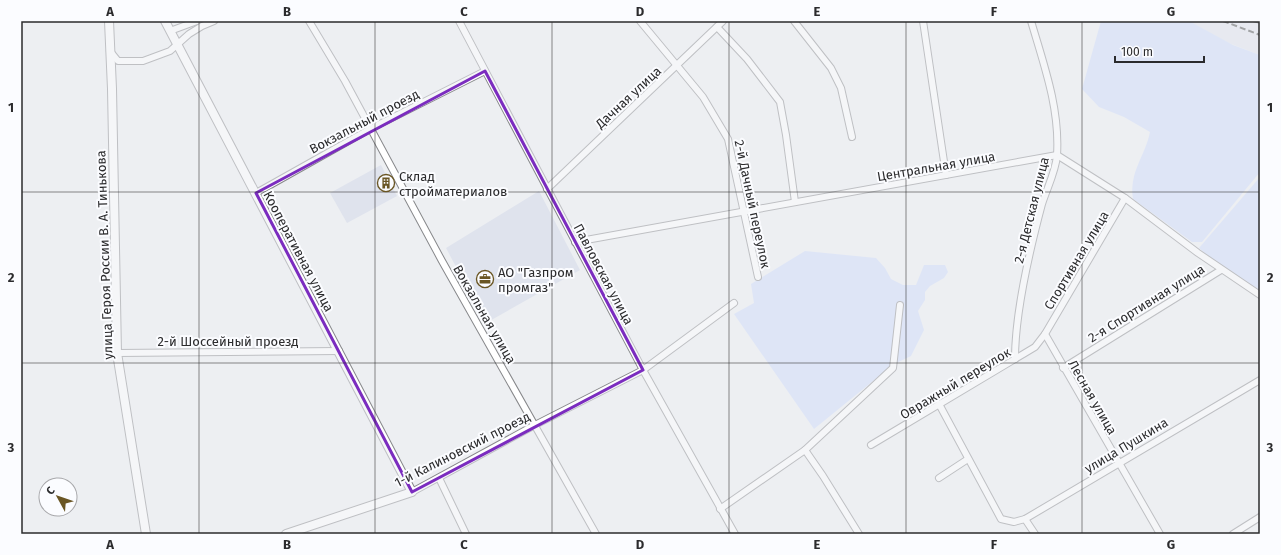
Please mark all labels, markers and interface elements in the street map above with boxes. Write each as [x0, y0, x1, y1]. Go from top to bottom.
text: A [105, 4, 114, 19]
text: B [283, 4, 291, 19]
text: C [460, 4, 468, 19]
text: D [636, 4, 645, 19]
text: E [814, 4, 821, 19]
text: F [991, 4, 998, 19]
text: G [1167, 4, 1175, 19]
scale bar [1115, 38, 1204, 64]
text: 100 m [1121, 45, 1153, 59]
street label: Дачная улица [592, 63, 664, 132]
street label: Вокзальный проезд [307, 86, 422, 157]
text: 1 [8, 100, 14, 115]
text: 1 [1267, 100, 1273, 115]
street label: 2-й Дачный переулок [732, 138, 774, 270]
street label: Центральная улица [876, 149, 996, 184]
street label: улица Героя России В. А. Тинькова [93, 150, 116, 360]
street label: 2-я Детская улица [1011, 155, 1052, 265]
place label: Склад стройматериалов [399, 169, 507, 199]
building icon: Склад стройматериалов [376, 173, 396, 193]
street label: Кооперативная улица [260, 188, 337, 314]
street label: Спортивная улица [1041, 208, 1112, 312]
street label: Павловская улица [571, 221, 636, 327]
street label: 2-я Спортивная улица [1085, 261, 1207, 345]
street label: Вокзальная улица [450, 262, 519, 366]
place label: АО "Газпром промгаз" [498, 265, 574, 295]
office icon: АО "Газпром промгаз" [475, 269, 495, 289]
text: 2 [8, 270, 15, 285]
text: 2 [1267, 270, 1274, 285]
street label: 2-й Шоссейный проезд [157, 334, 299, 349]
street label: Овражный переулок [897, 344, 1014, 422]
street label: Лесная улица [1065, 357, 1120, 437]
street label: 1-й Калиновский проезд [392, 409, 532, 490]
street label: улица Пушкина [1082, 415, 1171, 476]
text: 3 [7, 440, 15, 455]
text: 3 [1266, 440, 1274, 455]
north arrow [38, 477, 78, 517]
text: С [44, 484, 58, 497]
text: A [105, 537, 114, 552]
text: B [283, 537, 291, 552]
text: C [460, 537, 468, 552]
text: D [636, 537, 645, 552]
text: E [814, 537, 821, 552]
text: F [991, 537, 998, 552]
text: G [1167, 537, 1175, 552]

